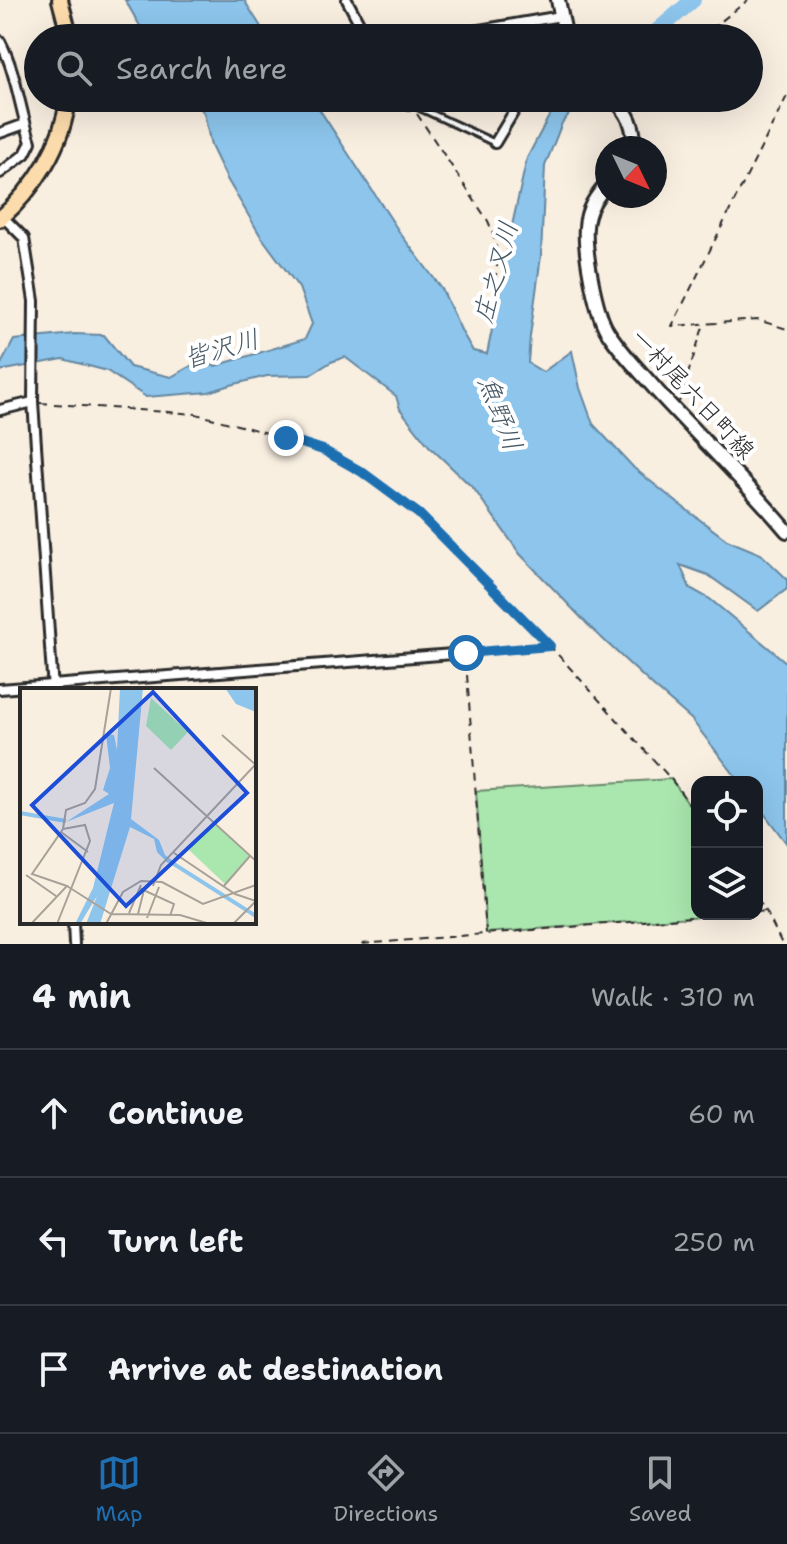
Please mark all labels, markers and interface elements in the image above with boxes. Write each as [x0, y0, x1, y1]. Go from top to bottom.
search box [24, 24, 763, 112]
icon: search [52, 46, 96, 90]
text: Search here [116, 48, 287, 89]
north arrow [595, 136, 667, 208]
water label: 庄之又川 [465, 217, 525, 327]
water label: 皆沢川 [179, 320, 263, 376]
street label: 一村尾六日町線 [624, 322, 762, 466]
water label: 魚野川 [471, 370, 531, 456]
route end [268, 420, 304, 456]
route start [448, 635, 484, 671]
inset map [20, 688, 256, 924]
map controls [691, 776, 763, 920]
button: locate [691, 776, 763, 848]
button: layers [691, 848, 763, 920]
text: 4 min [32, 973, 131, 1019]
text: Walk · 310 m [591, 979, 755, 1014]
icon: ahead [32, 1091, 76, 1135]
text: Continue [108, 1093, 244, 1134]
text: 60 m [688, 1096, 755, 1131]
icon: left [32, 1219, 76, 1263]
text: Turn left [108, 1221, 243, 1262]
text: 250 m [672, 1224, 755, 1259]
icon: arrive [32, 1347, 76, 1391]
text: Arrive at destination [108, 1349, 443, 1390]
tab: Map [95, 1451, 143, 1528]
tab: Directions [333, 1451, 438, 1528]
tab: Saved [629, 1451, 692, 1528]

